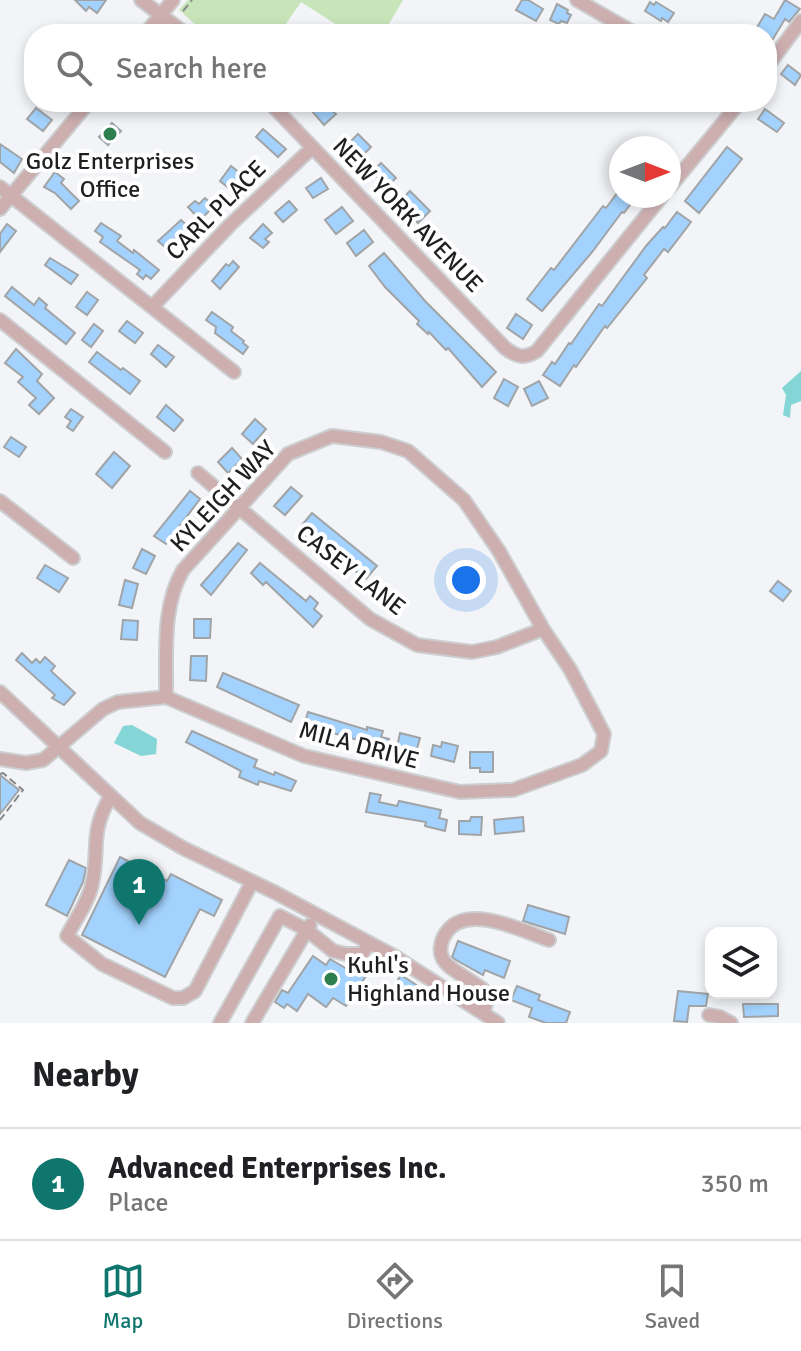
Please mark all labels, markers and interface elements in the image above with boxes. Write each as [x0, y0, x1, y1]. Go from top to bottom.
search box [24, 24, 777, 112]
icon: search [52, 46, 96, 90]
text: Search here [116, 50, 267, 87]
marker: Golz Enterprises Office [101, 125, 119, 143]
street label: NEW YORK AVENUE [326, 131, 490, 299]
north arrow [609, 136, 681, 208]
place label: Golz Enterprises Office [26, 146, 194, 204]
street label: CARL PLACE [160, 154, 272, 266]
street label: KYLEIGH WAY [164, 434, 282, 558]
street label: CASEY LANE [290, 518, 412, 622]
your location [446, 560, 486, 600]
street label: MILA DRIVE [296, 715, 422, 775]
pin: 1 [113, 859, 165, 925]
map controls [705, 927, 777, 999]
button: layers [705, 927, 777, 999]
place label: Kuhl's Highland House [347, 950, 510, 1008]
marker: Kuhl's Highland House [322, 970, 340, 988]
text: Nearby [32, 1054, 139, 1096]
text: Advanced Enterprises Inc. [108, 1150, 446, 1187]
text: 1 [51, 1168, 65, 1200]
text: 350 m [700, 1168, 769, 1200]
text: Place [108, 1187, 169, 1219]
tab: Map [101, 1259, 145, 1334]
tab: Directions [347, 1259, 443, 1334]
tab: Saved [645, 1259, 700, 1334]

